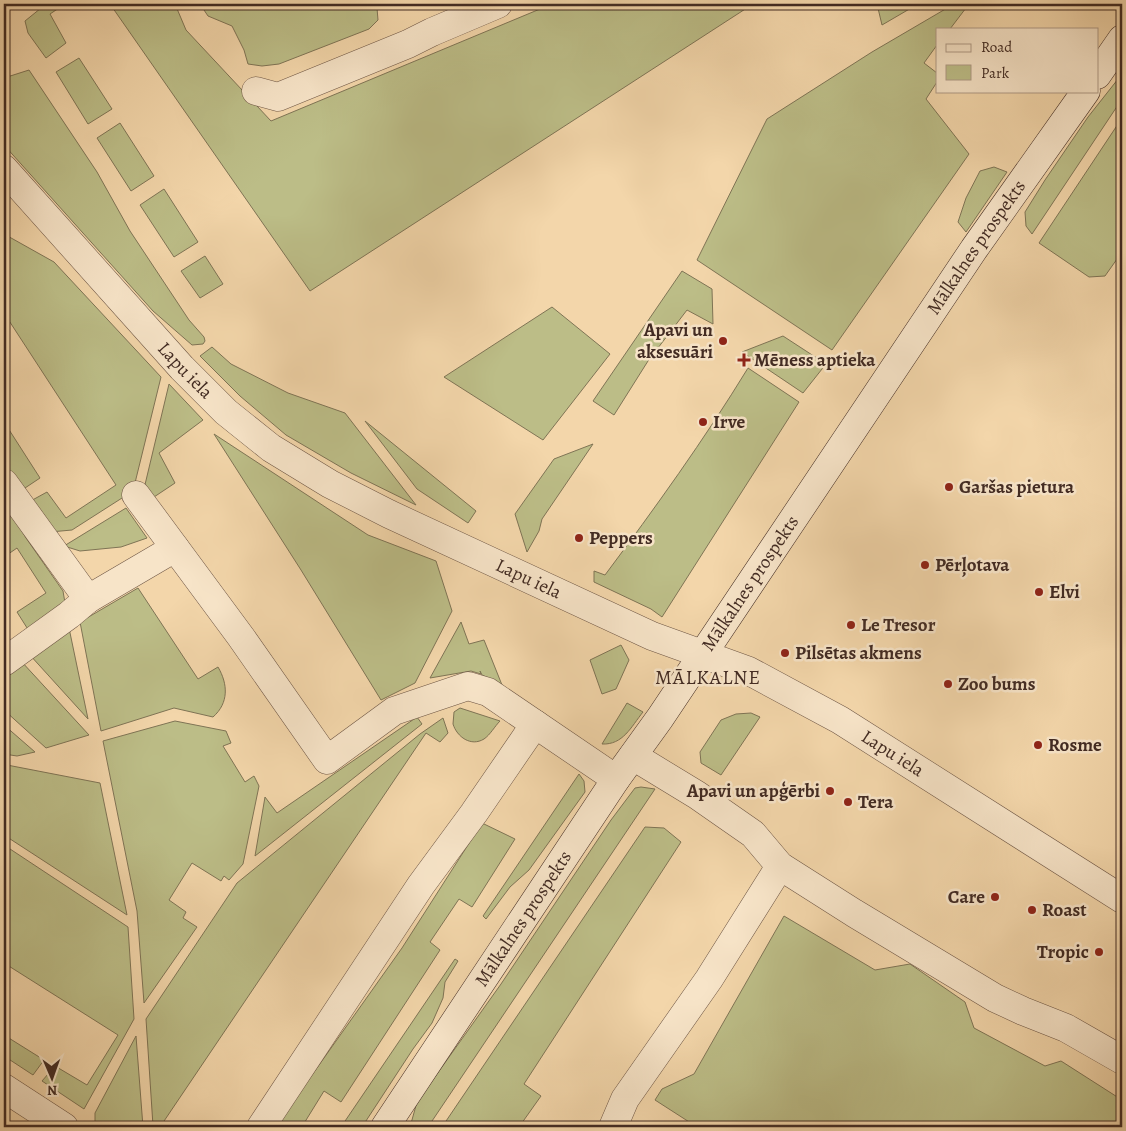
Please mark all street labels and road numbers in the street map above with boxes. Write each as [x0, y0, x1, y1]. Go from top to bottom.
street label: Mālkalnes prospekts [921, 175, 1032, 320]
street label: Lapu iela [152, 336, 219, 405]
street label: Mālkalnes prospekts [695, 510, 805, 656]
street label: Lapu iela [491, 552, 566, 605]
street label: Lapu iela [856, 724, 929, 783]
street label: Mālkalnes prospekts [469, 845, 578, 992]

